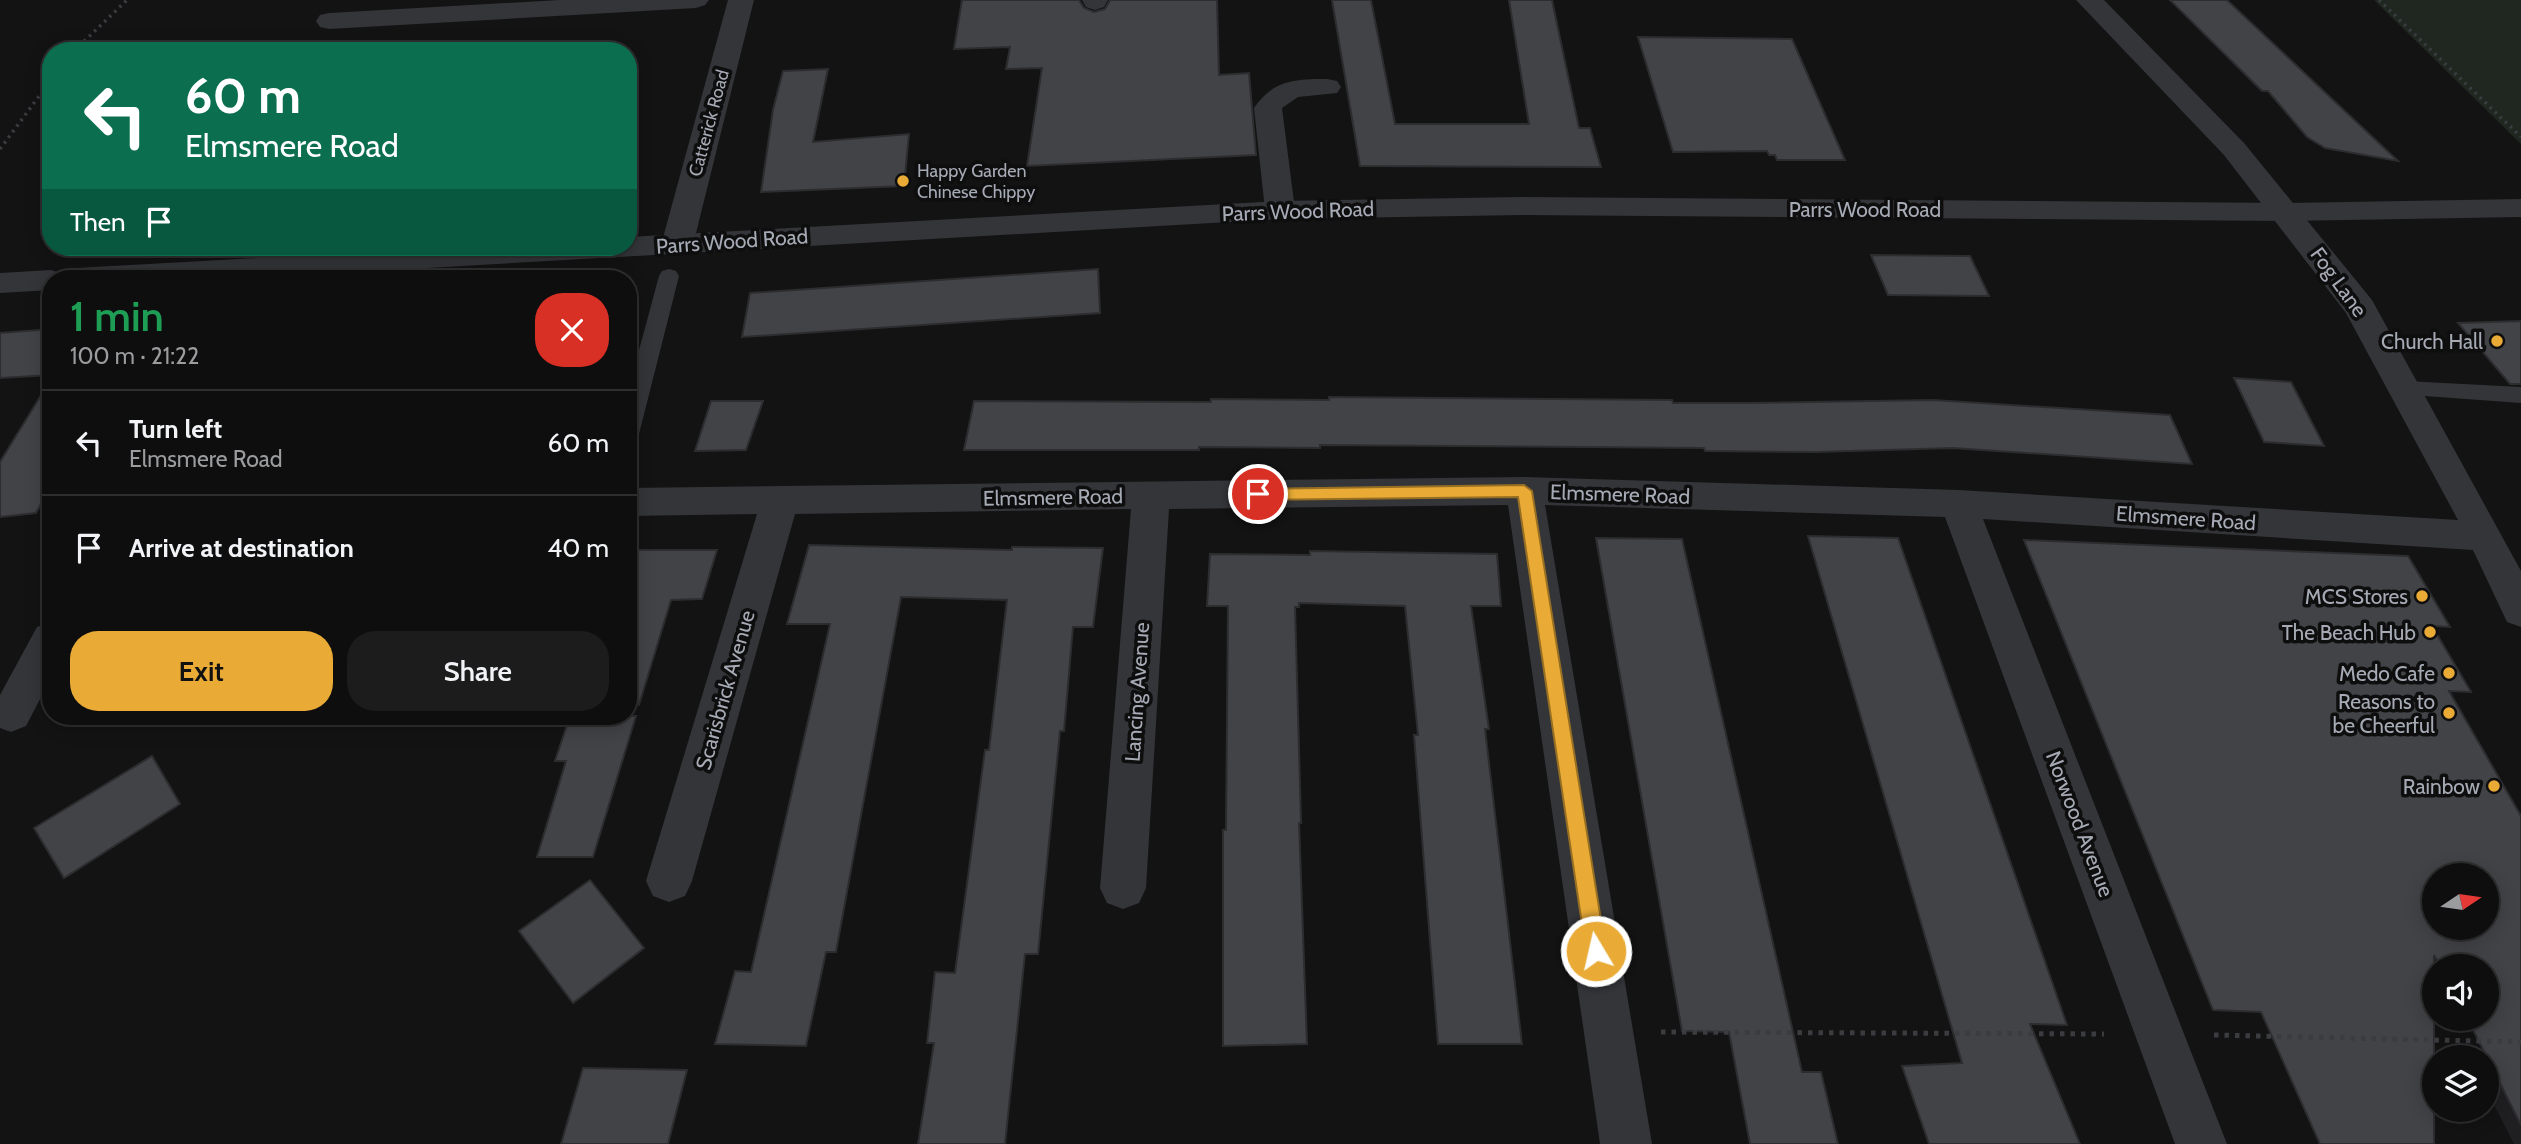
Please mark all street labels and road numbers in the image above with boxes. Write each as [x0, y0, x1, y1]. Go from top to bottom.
street label: Catterick Road [684, 67, 734, 179]
street label: Parrs Wood Road [1221, 196, 1375, 226]
street label: Parrs Wood Road [1789, 197, 1941, 222]
street label: Parrs Wood Road [655, 223, 809, 259]
street label: Fog Lane [2305, 242, 2373, 322]
street label: Elmsmere Road [1549, 479, 1691, 509]
street label: Elmsmere Road [983, 483, 1123, 511]
street label: Elmsmere Road [2115, 501, 2257, 535]
street label: Scarisbrick Avenue [690, 607, 760, 773]
street label: Lancing Avenue [1120, 621, 1154, 763]
street label: Norwood Avenue [2041, 748, 2119, 901]

